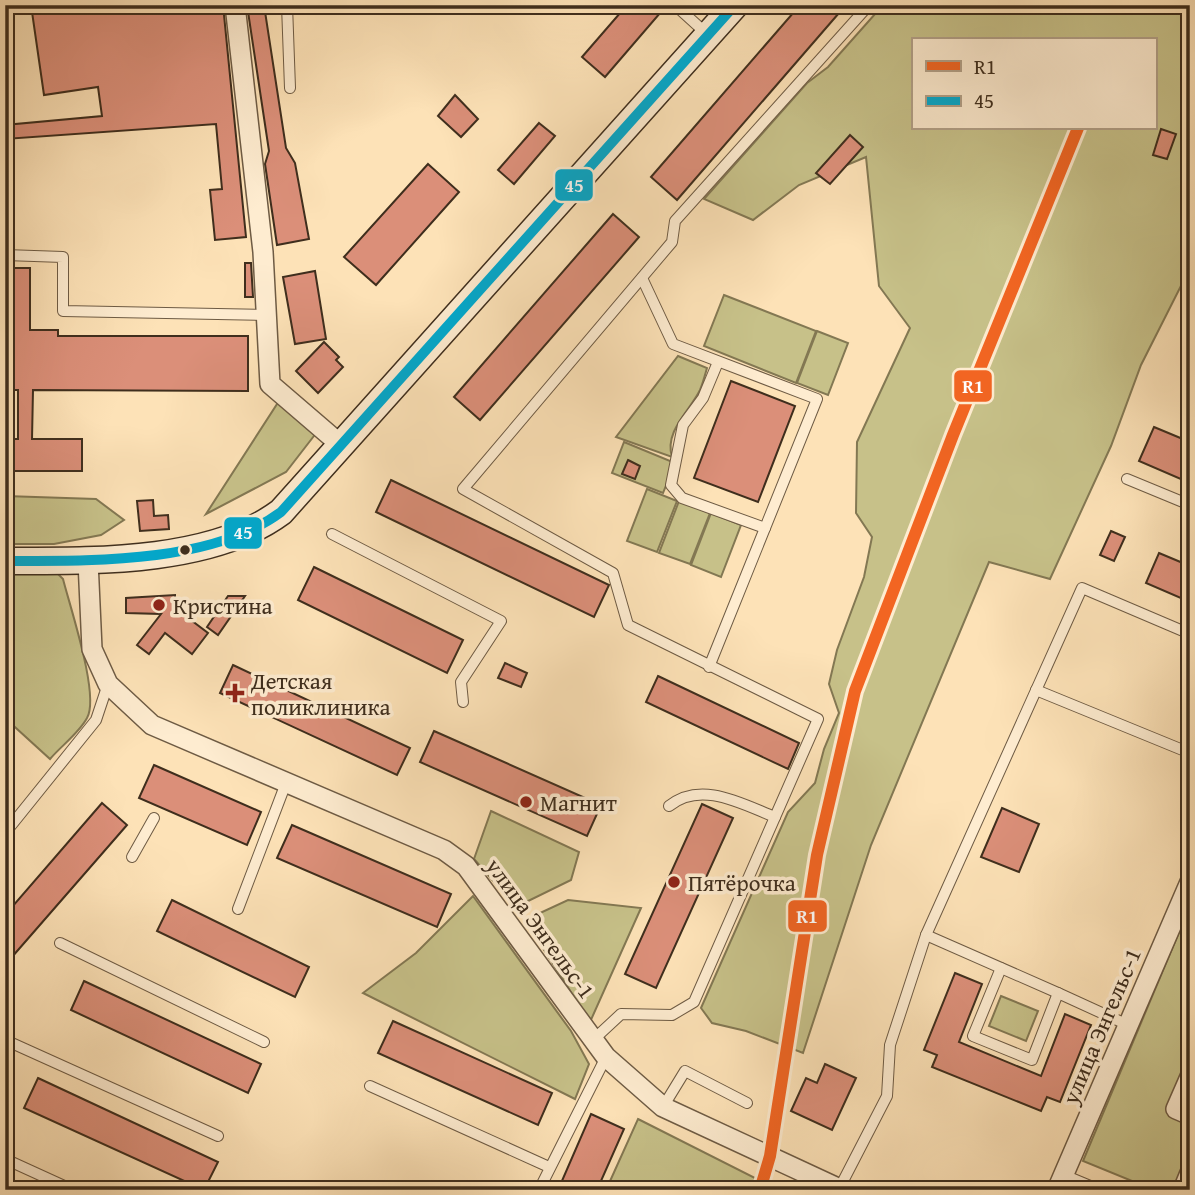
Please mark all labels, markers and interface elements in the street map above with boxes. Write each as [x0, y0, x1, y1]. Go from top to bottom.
legend [912, 38, 1156, 130]
text: R1 [974, 51, 996, 82]
text: 45 [974, 85, 994, 116]
line badge: 45 [554, 168, 594, 202]
text: 45 [564, 171, 584, 199]
line badge: R1 [953, 369, 993, 403]
text: R1 [962, 372, 984, 400]
line badge: 45 [223, 516, 263, 550]
text: 45 [233, 518, 253, 546]
unlabelled marker [178, 543, 192, 557]
place label: Кристина [173, 589, 273, 622]
marker: Кристина [151, 597, 167, 613]
place label: Детская поликлиника [250, 664, 390, 723]
marker: Детская поликлиника [225, 683, 245, 703]
place label: Магнит [540, 786, 617, 819]
marker: Магнит [518, 794, 534, 810]
street label: улица Энгельс-1 [478, 850, 603, 1005]
place label: Пятёрочка [688, 866, 796, 899]
marker: Пятёрочка [666, 874, 682, 890]
line badge: R1 [787, 899, 828, 933]
text: R1 [796, 902, 818, 930]
street label: улица Энгельс-1 [1053, 943, 1149, 1110]

